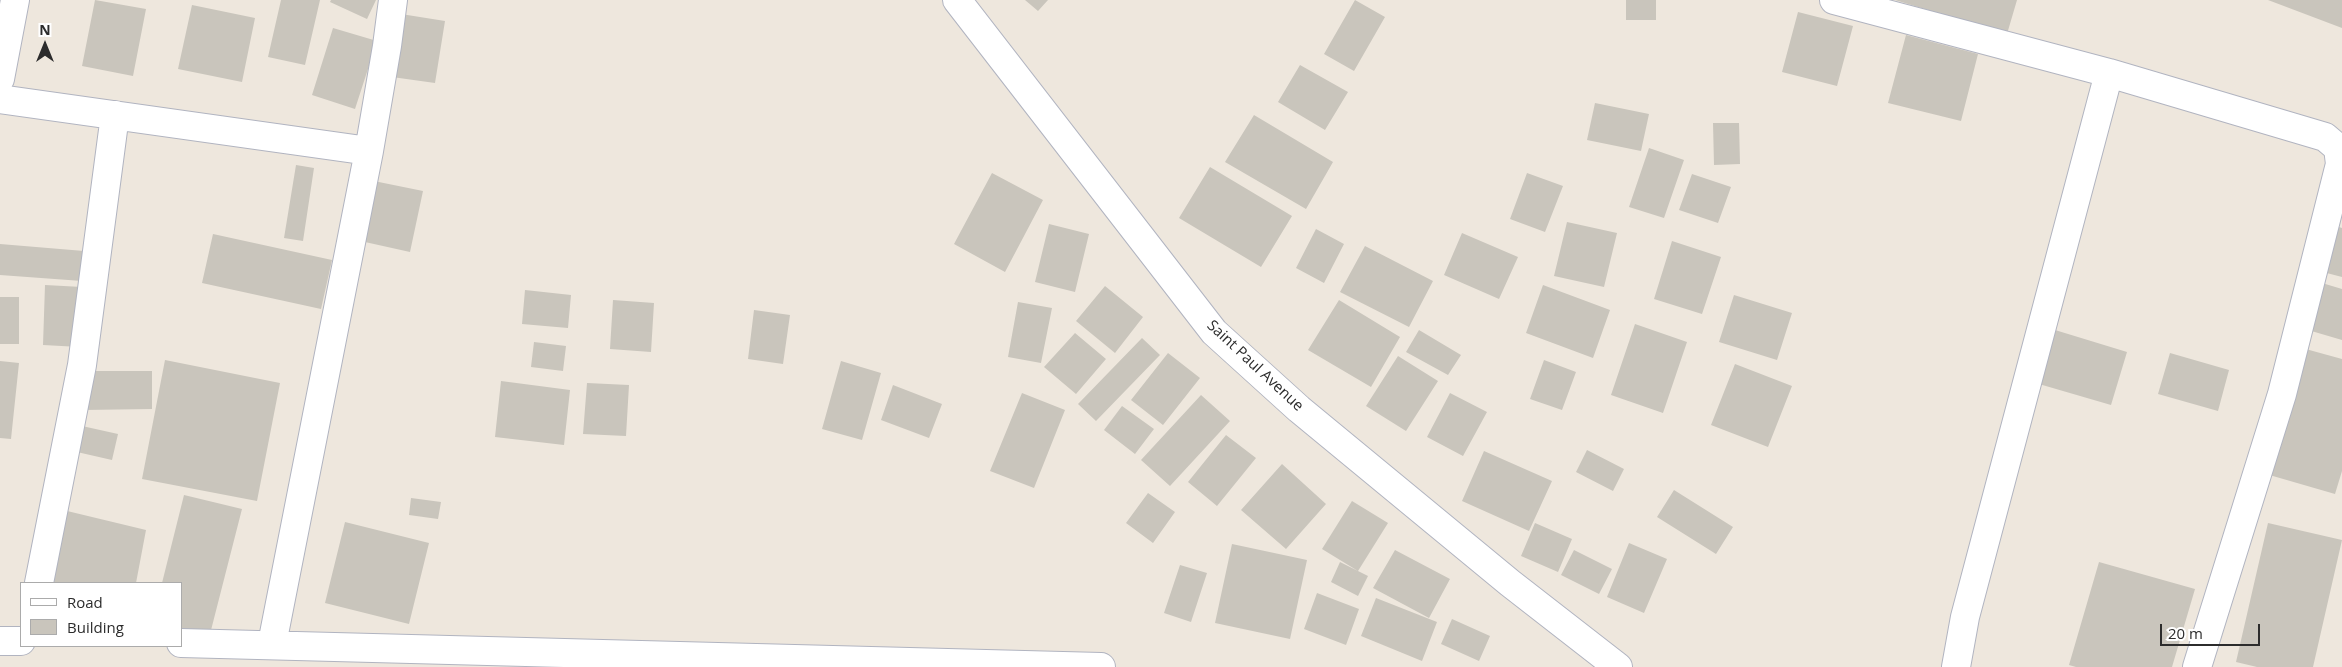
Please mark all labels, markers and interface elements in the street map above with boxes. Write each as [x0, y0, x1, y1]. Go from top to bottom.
north arrow [20, 20, 70, 70]
text: N [39, 20, 51, 39]
street label: Saint Paul Avenue [1203, 317, 1307, 415]
legend [20, 582, 182, 647]
text: Road [67, 592, 103, 612]
scale bar [2162, 614, 2262, 646]
text: Building [67, 617, 124, 637]
text: 20 m [2168, 623, 2203, 643]

